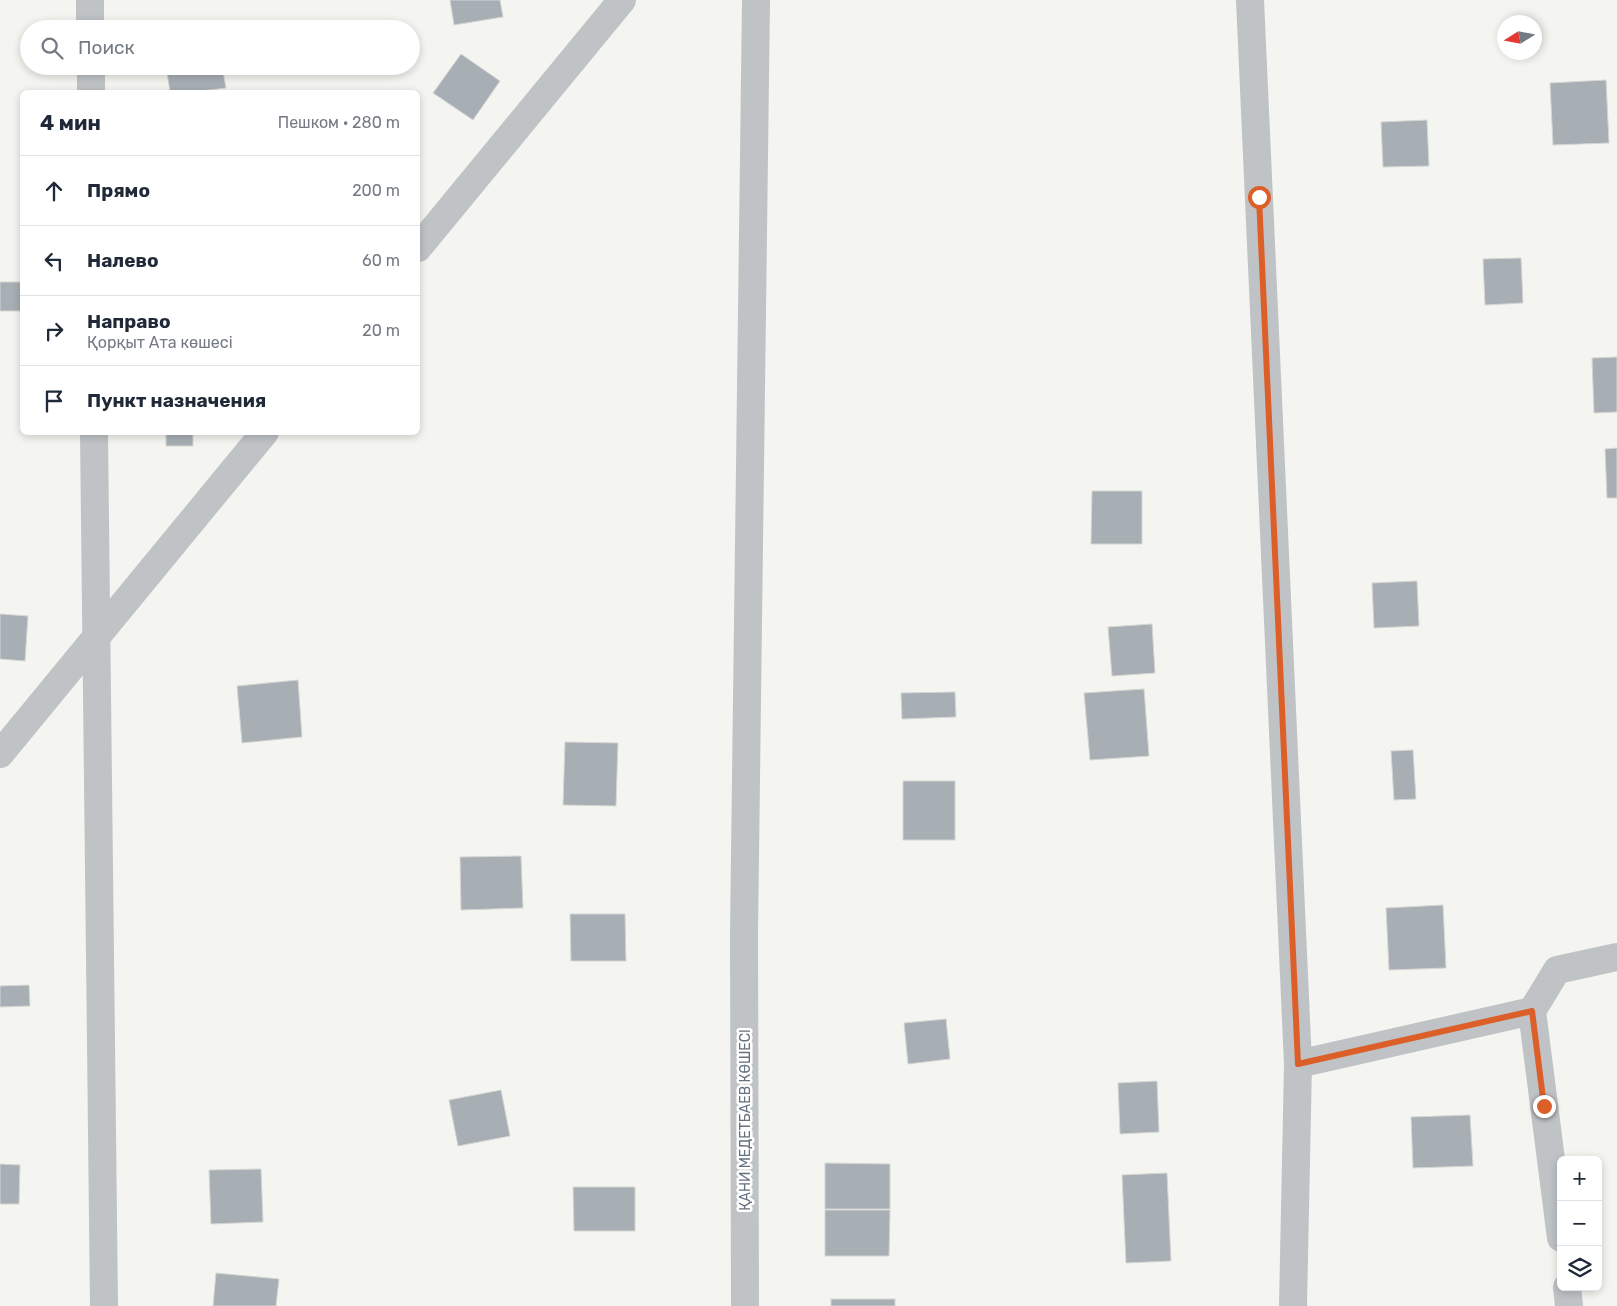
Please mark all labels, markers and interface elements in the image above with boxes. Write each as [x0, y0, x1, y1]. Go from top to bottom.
north arrow [1497, 15, 1542, 60]
search box [20, 20, 420, 75]
icon: search [38, 34, 66, 62]
text: Поиск [78, 36, 135, 59]
text: 4 мин [40, 110, 101, 135]
text: Пешком · 280 m [278, 113, 400, 132]
icon: ahead [40, 177, 68, 205]
text: Прямо [87, 179, 150, 202]
text: 200 m [352, 181, 400, 200]
route start [1248, 186, 1271, 209]
icon: left [40, 247, 68, 275]
text: Налево [87, 249, 159, 272]
text: 60 m [362, 251, 400, 270]
text: Направо [87, 310, 171, 333]
icon: right [40, 317, 68, 345]
text: 20 m [362, 321, 400, 340]
text: Қорқыт Ата көшесі [87, 333, 233, 352]
icon: arrive [40, 387, 68, 415]
text: Пункт назначения [87, 389, 266, 412]
street label: ҚАНИ МЕДЕТБАЕВ КӨШЕСІ [737, 1029, 754, 1211]
route end [1533, 1095, 1556, 1118]
map controls [1557, 1156, 1602, 1291]
button: + [1557, 1156, 1602, 1201]
button: − [1557, 1201, 1602, 1246]
button: layers [1557, 1246, 1602, 1291]

